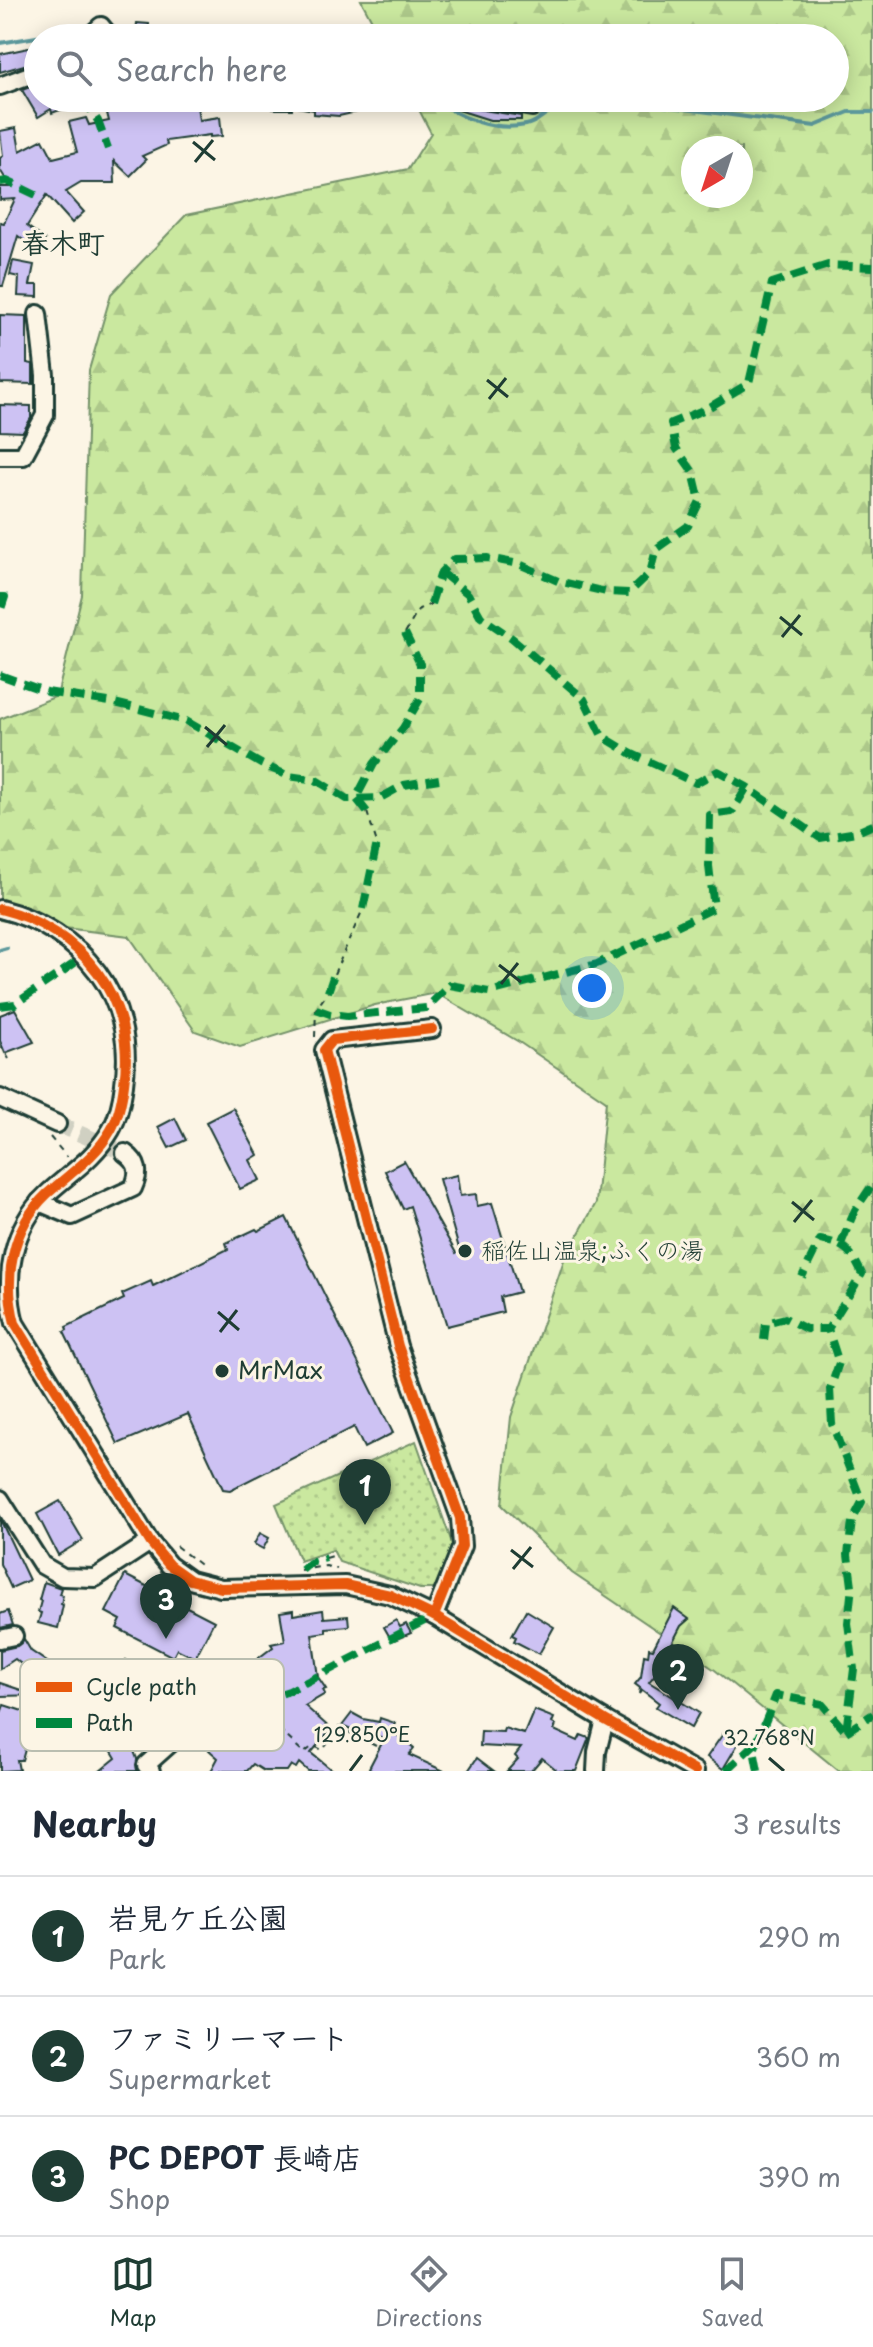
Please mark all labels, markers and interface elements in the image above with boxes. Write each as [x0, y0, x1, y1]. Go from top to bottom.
search box [24, 24, 849, 112]
icon: search [52, 46, 96, 90]
text: Search here [116, 46, 288, 91]
north arrow [681, 136, 753, 208]
district label: 春木町 [21, 220, 105, 263]
your location [572, 968, 612, 1008]
place label: 稲佐山温泉;ふくの湯 [481, 1231, 704, 1267]
marker: 稲佐山温泉;ふくの湯 [456, 1242, 474, 1260]
place label: MrMax [238, 1351, 323, 1387]
marker: MrMax [213, 1362, 231, 1380]
pin: 1 [339, 1459, 391, 1525]
pin: 3 [140, 1573, 192, 1639]
pin: 2 [652, 1644, 704, 1710]
legend [20, 1659, 284, 1751]
text: Cycle path [86, 1669, 197, 1702]
text: Path [86, 1705, 134, 1738]
text: 129.850°E [314, 1719, 410, 1749]
text: 32.768°N [723, 1722, 815, 1752]
text: Nearby [32, 1797, 157, 1849]
text: 3 results [733, 1804, 841, 1843]
text: 岩見ケ丘公園 [108, 1894, 288, 1939]
text: 1 [52, 1917, 64, 1956]
text: 290 m [758, 1917, 841, 1956]
text: Park [108, 1939, 166, 1978]
text: ファミリーマート [108, 2014, 349, 2059]
text: 2 [49, 2037, 67, 2076]
text: 360 m [756, 2037, 841, 2076]
text: Supermarket [108, 2059, 271, 2098]
text: PC DEPOT 長崎店 [108, 2134, 362, 2179]
text: 3 [49, 2157, 67, 2196]
text: 390 m [757, 2157, 841, 2196]
text: Shop [108, 2179, 170, 2218]
tab: Map [109, 2252, 156, 2333]
tab: Directions [375, 2252, 482, 2333]
tab: Saved [701, 2252, 764, 2333]

